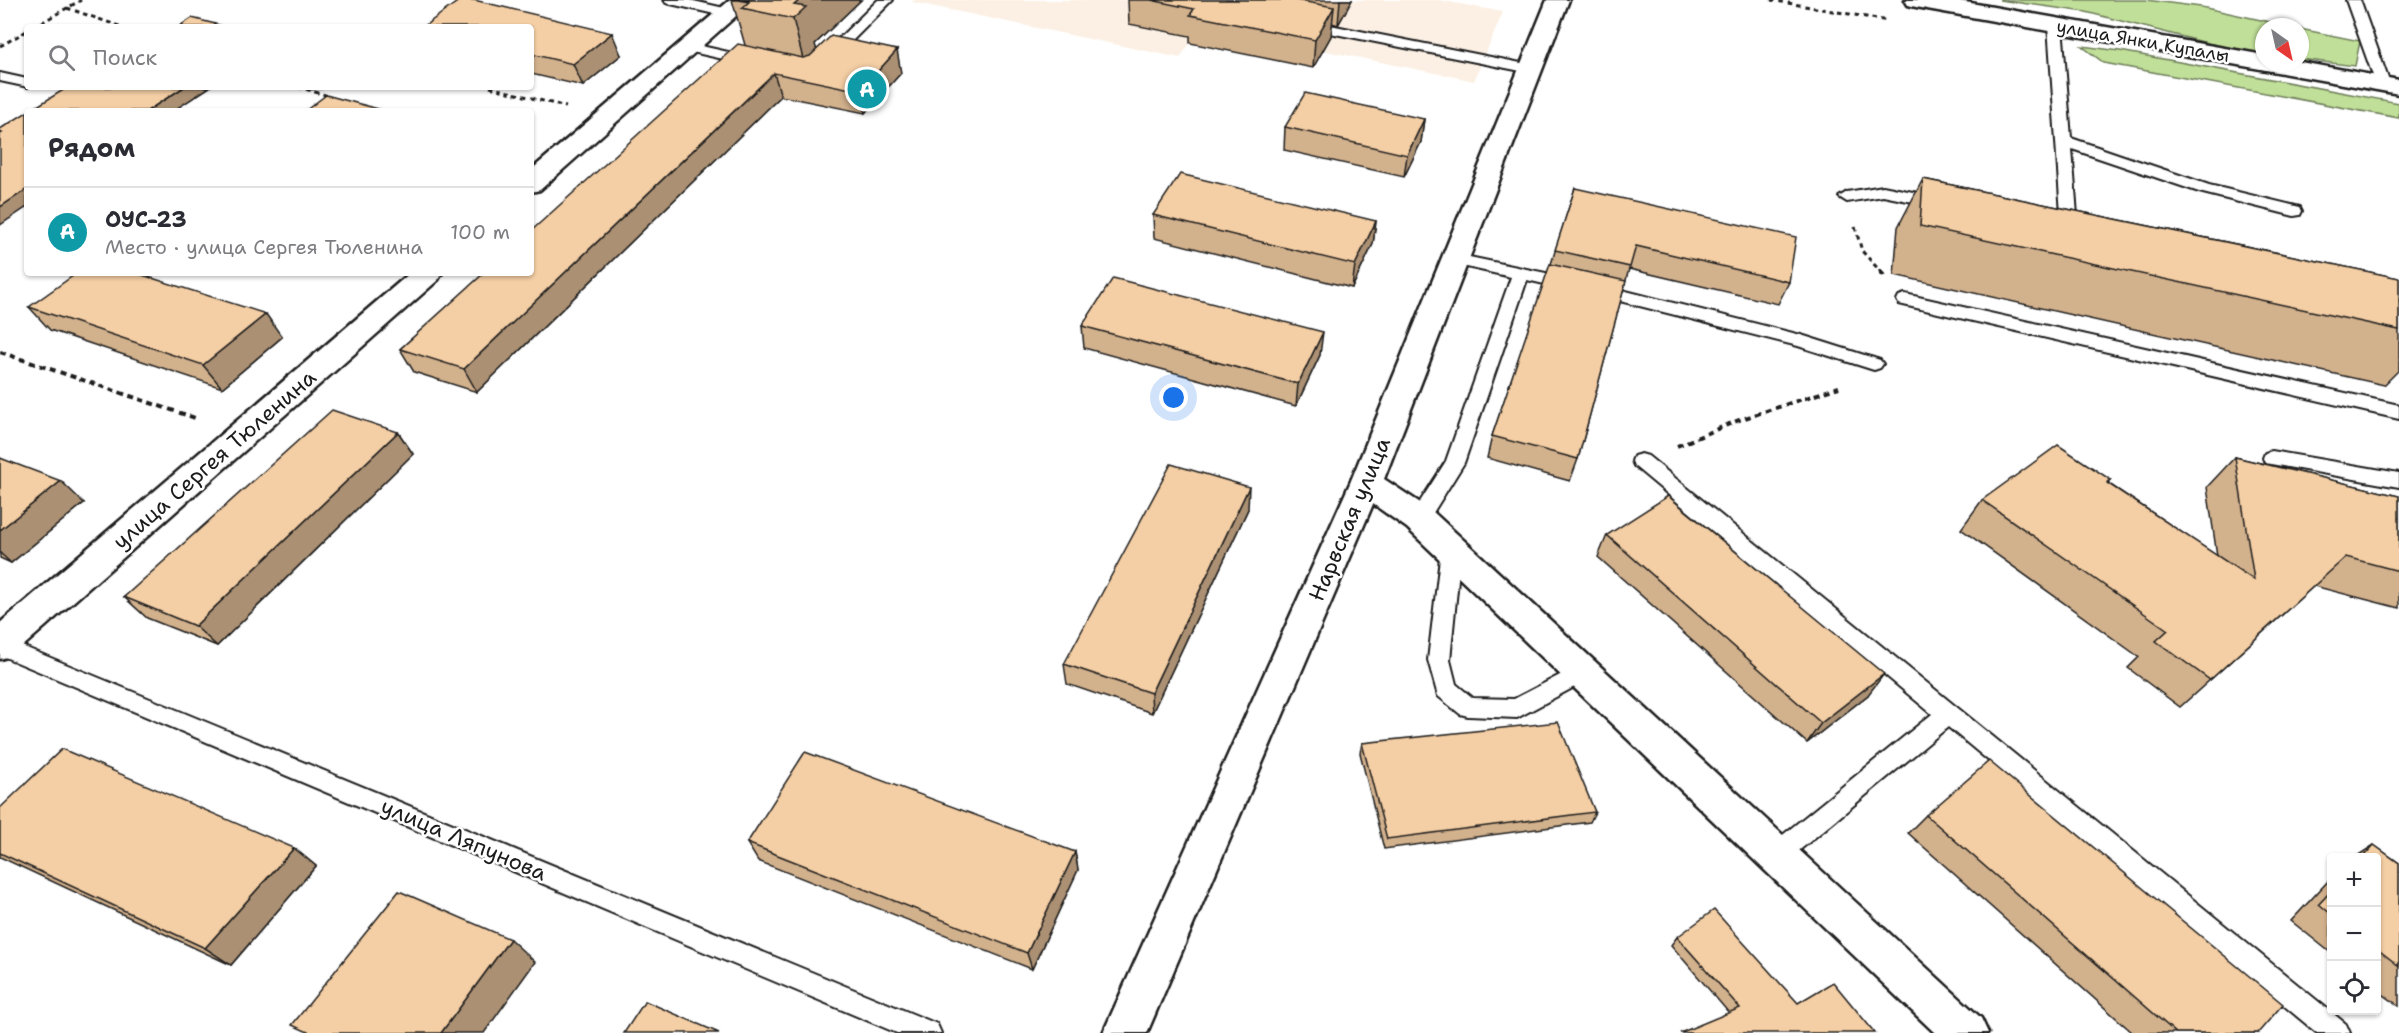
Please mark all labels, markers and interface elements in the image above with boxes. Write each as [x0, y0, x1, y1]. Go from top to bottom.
street label: улица Янки Купалы [2055, 14, 2231, 68]
north arrow [2255, 18, 2309, 72]
search box [24, 24, 534, 90]
icon: search [45, 41, 78, 74]
text: Поиск [93, 43, 157, 72]
pin: A [848, 66, 886, 112]
text: Рядом [48, 130, 135, 165]
text: ОУС-23 [105, 205, 187, 234]
text: A [60, 219, 75, 245]
text: 100 m [450, 219, 510, 245]
text: Место · улица Сергея Тюленина [105, 234, 423, 260]
street label: улица Сергея Тюленина [107, 363, 322, 556]
your location [1159, 383, 1188, 412]
street label: Нарвская улица [1302, 433, 1397, 606]
street label: улица Ляпунова [376, 791, 551, 888]
map controls [2327, 853, 2381, 1015]
button: + [2327, 853, 2381, 907]
button: − [2327, 907, 2381, 961]
button: locate [2327, 961, 2381, 1015]

